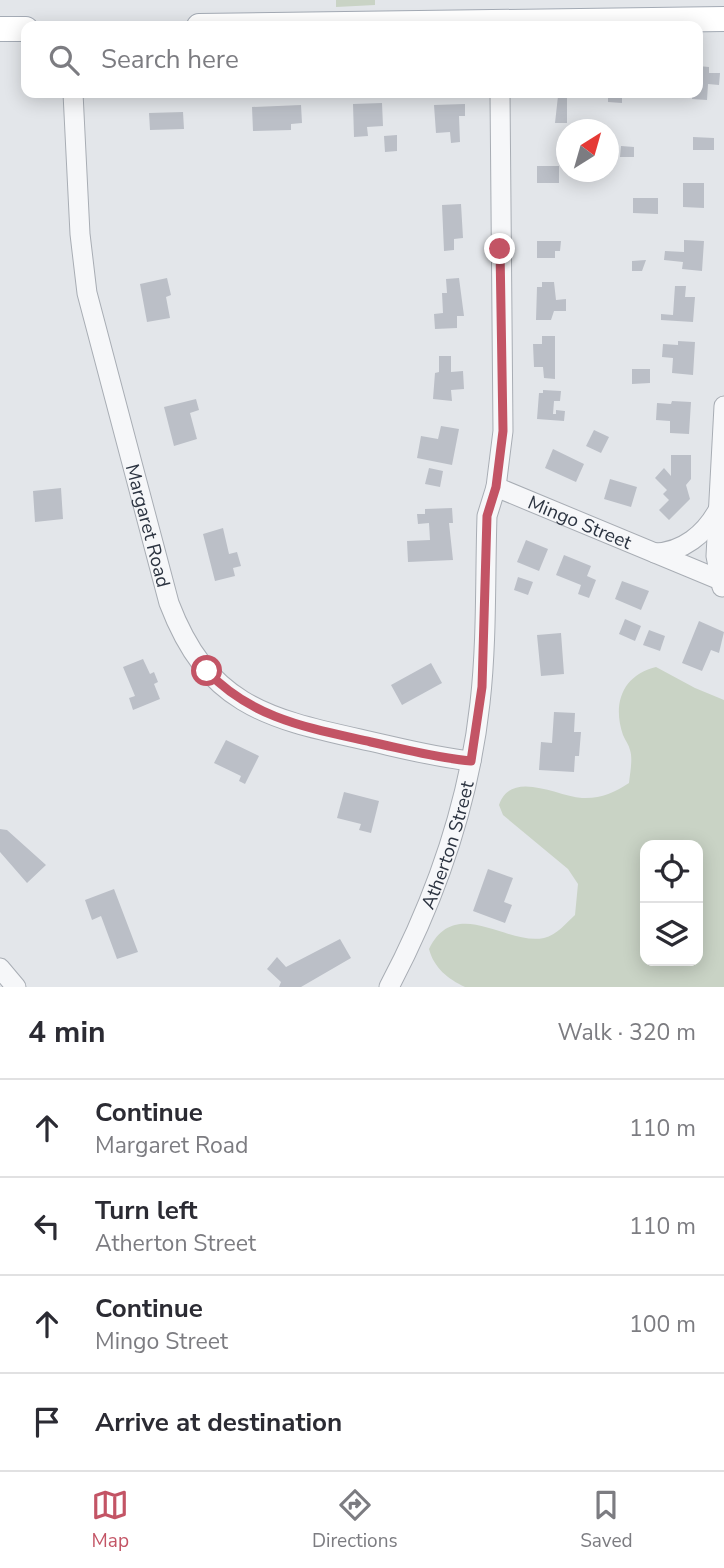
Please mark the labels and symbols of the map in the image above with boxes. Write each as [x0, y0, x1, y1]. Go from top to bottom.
north arrow [556, 119, 619, 182]
route end [484, 233, 515, 264]
street label: Margaret Road [119, 461, 176, 590]
street label: Mingo Street [524, 490, 636, 556]
route start [191, 655, 222, 686]
street label: Atherton Street [415, 778, 481, 913]

